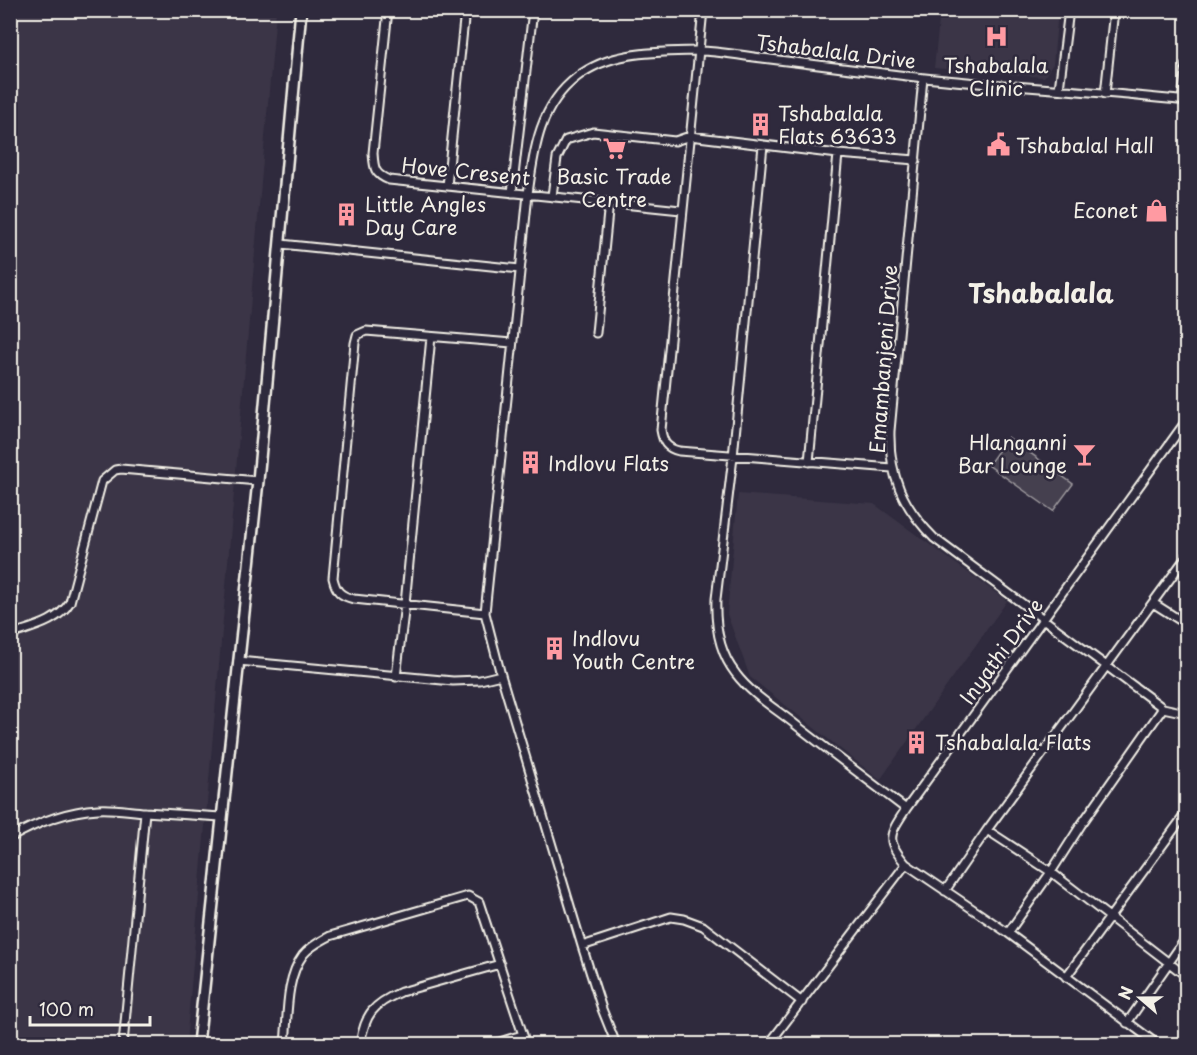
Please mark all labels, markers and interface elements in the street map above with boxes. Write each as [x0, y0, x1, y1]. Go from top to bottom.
hospital icon: Tshabalala Clinic [983, 24, 1009, 50]
street label: Tshabalala Drive [754, 26, 918, 76]
place label: Tshabalala Clinic [944, 50, 1049, 103]
place label: Tshabalala Flats 63633 [778, 98, 897, 151]
building icon: Tshabalala Flats 63633 [747, 112, 773, 138]
place label: Tshabalal Hall [1016, 130, 1154, 160]
public building icon: Tshabalal Hall [985, 132, 1011, 158]
supermarket icon: Basic Trade Centre [601, 136, 627, 162]
street label: Hove Cresent [400, 149, 532, 193]
place label: Basic Trade Centre [556, 161, 672, 214]
place label: Little Angles Day Care [365, 189, 486, 242]
place label: Econet [1073, 195, 1138, 225]
shop icon: Econet [1143, 197, 1169, 223]
building icon: Little Angles Day Care [334, 202, 360, 228]
street label: Emambanjeni Drive [861, 264, 905, 454]
district label: Tshabalala [968, 273, 1114, 312]
place label: Hlanganni Bar Lounge [958, 427, 1067, 480]
bar icon: Hlanganni Bar Lounge [1072, 441, 1098, 467]
place label: Indlovu Flats [548, 448, 669, 478]
building icon: Indlovu Flats [517, 450, 543, 476]
street label: Inyathi Drive [952, 592, 1050, 710]
place label: Indlovu Youth Centre [572, 623, 695, 676]
building icon: Indlovu Youth Centre [541, 636, 567, 662]
place label: Tshabalala Flats [935, 727, 1091, 757]
building icon: Tshabalala Flats [904, 729, 930, 755]
north arrow [1110, 968, 1170, 1028]
text: N [1112, 982, 1138, 1003]
scale bar [30, 989, 150, 1027]
text: 100 m [39, 995, 94, 1022]

